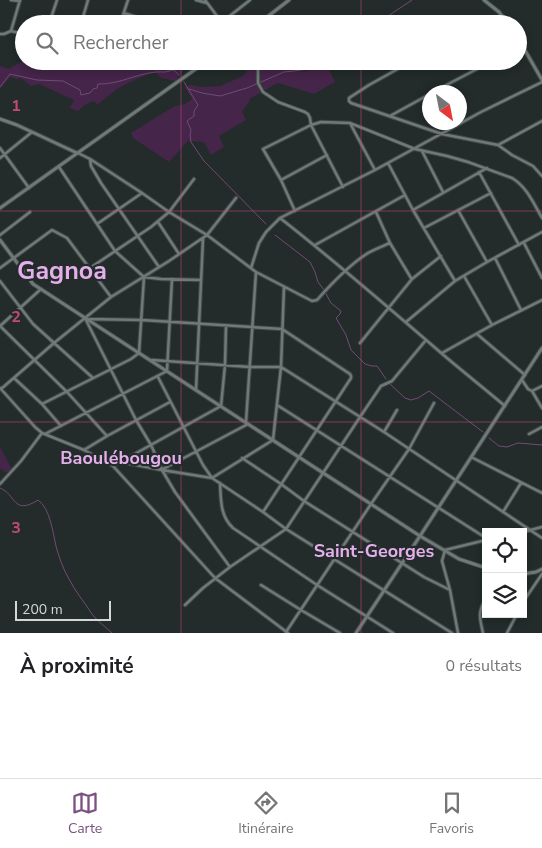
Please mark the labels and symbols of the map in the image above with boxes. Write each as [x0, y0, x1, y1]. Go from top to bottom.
north arrow [422, 85, 467, 130]
text: 1 [11, 95, 21, 117]
district label: Gagnoa [17, 254, 107, 288]
text: 2 [11, 306, 21, 328]
district label: Baoulébougou [60, 446, 182, 470]
text: 3 [11, 517, 21, 539]
district label: Saint-Georges [314, 539, 435, 563]
scale bar [15, 598, 111, 621]

